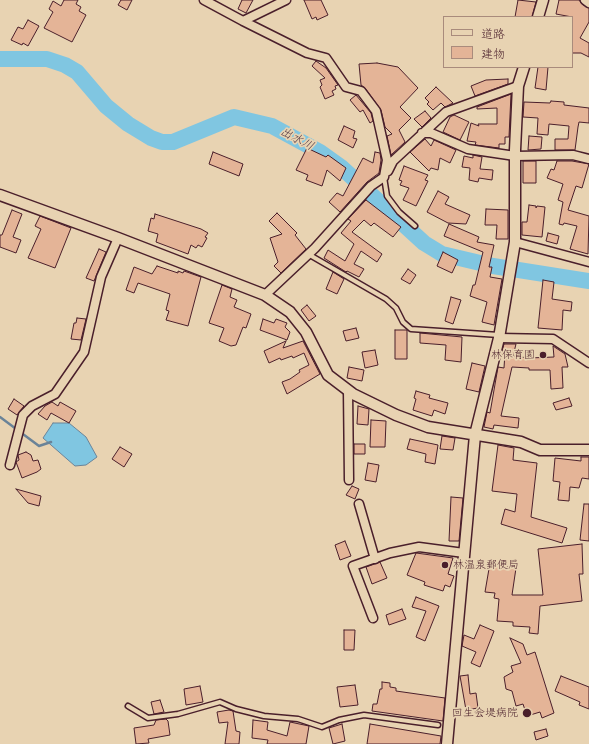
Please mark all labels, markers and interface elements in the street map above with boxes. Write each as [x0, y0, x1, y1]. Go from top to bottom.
legend [443, 16, 573, 68]
text: 道路 [481, 26, 505, 41]
text: 建物 [481, 46, 505, 61]
water label: 出水川 [278, 124, 316, 154]
place label: 林保育園 [491, 348, 535, 362]
marker: 林保育園 [538, 350, 548, 360]
place label: 林温泉郵便局 [453, 558, 519, 572]
marker: 林温泉郵便局 [440, 560, 450, 570]
place label: 回生会堤病院 [452, 706, 518, 720]
marker: 回生会堤病院 [521, 707, 533, 719]

